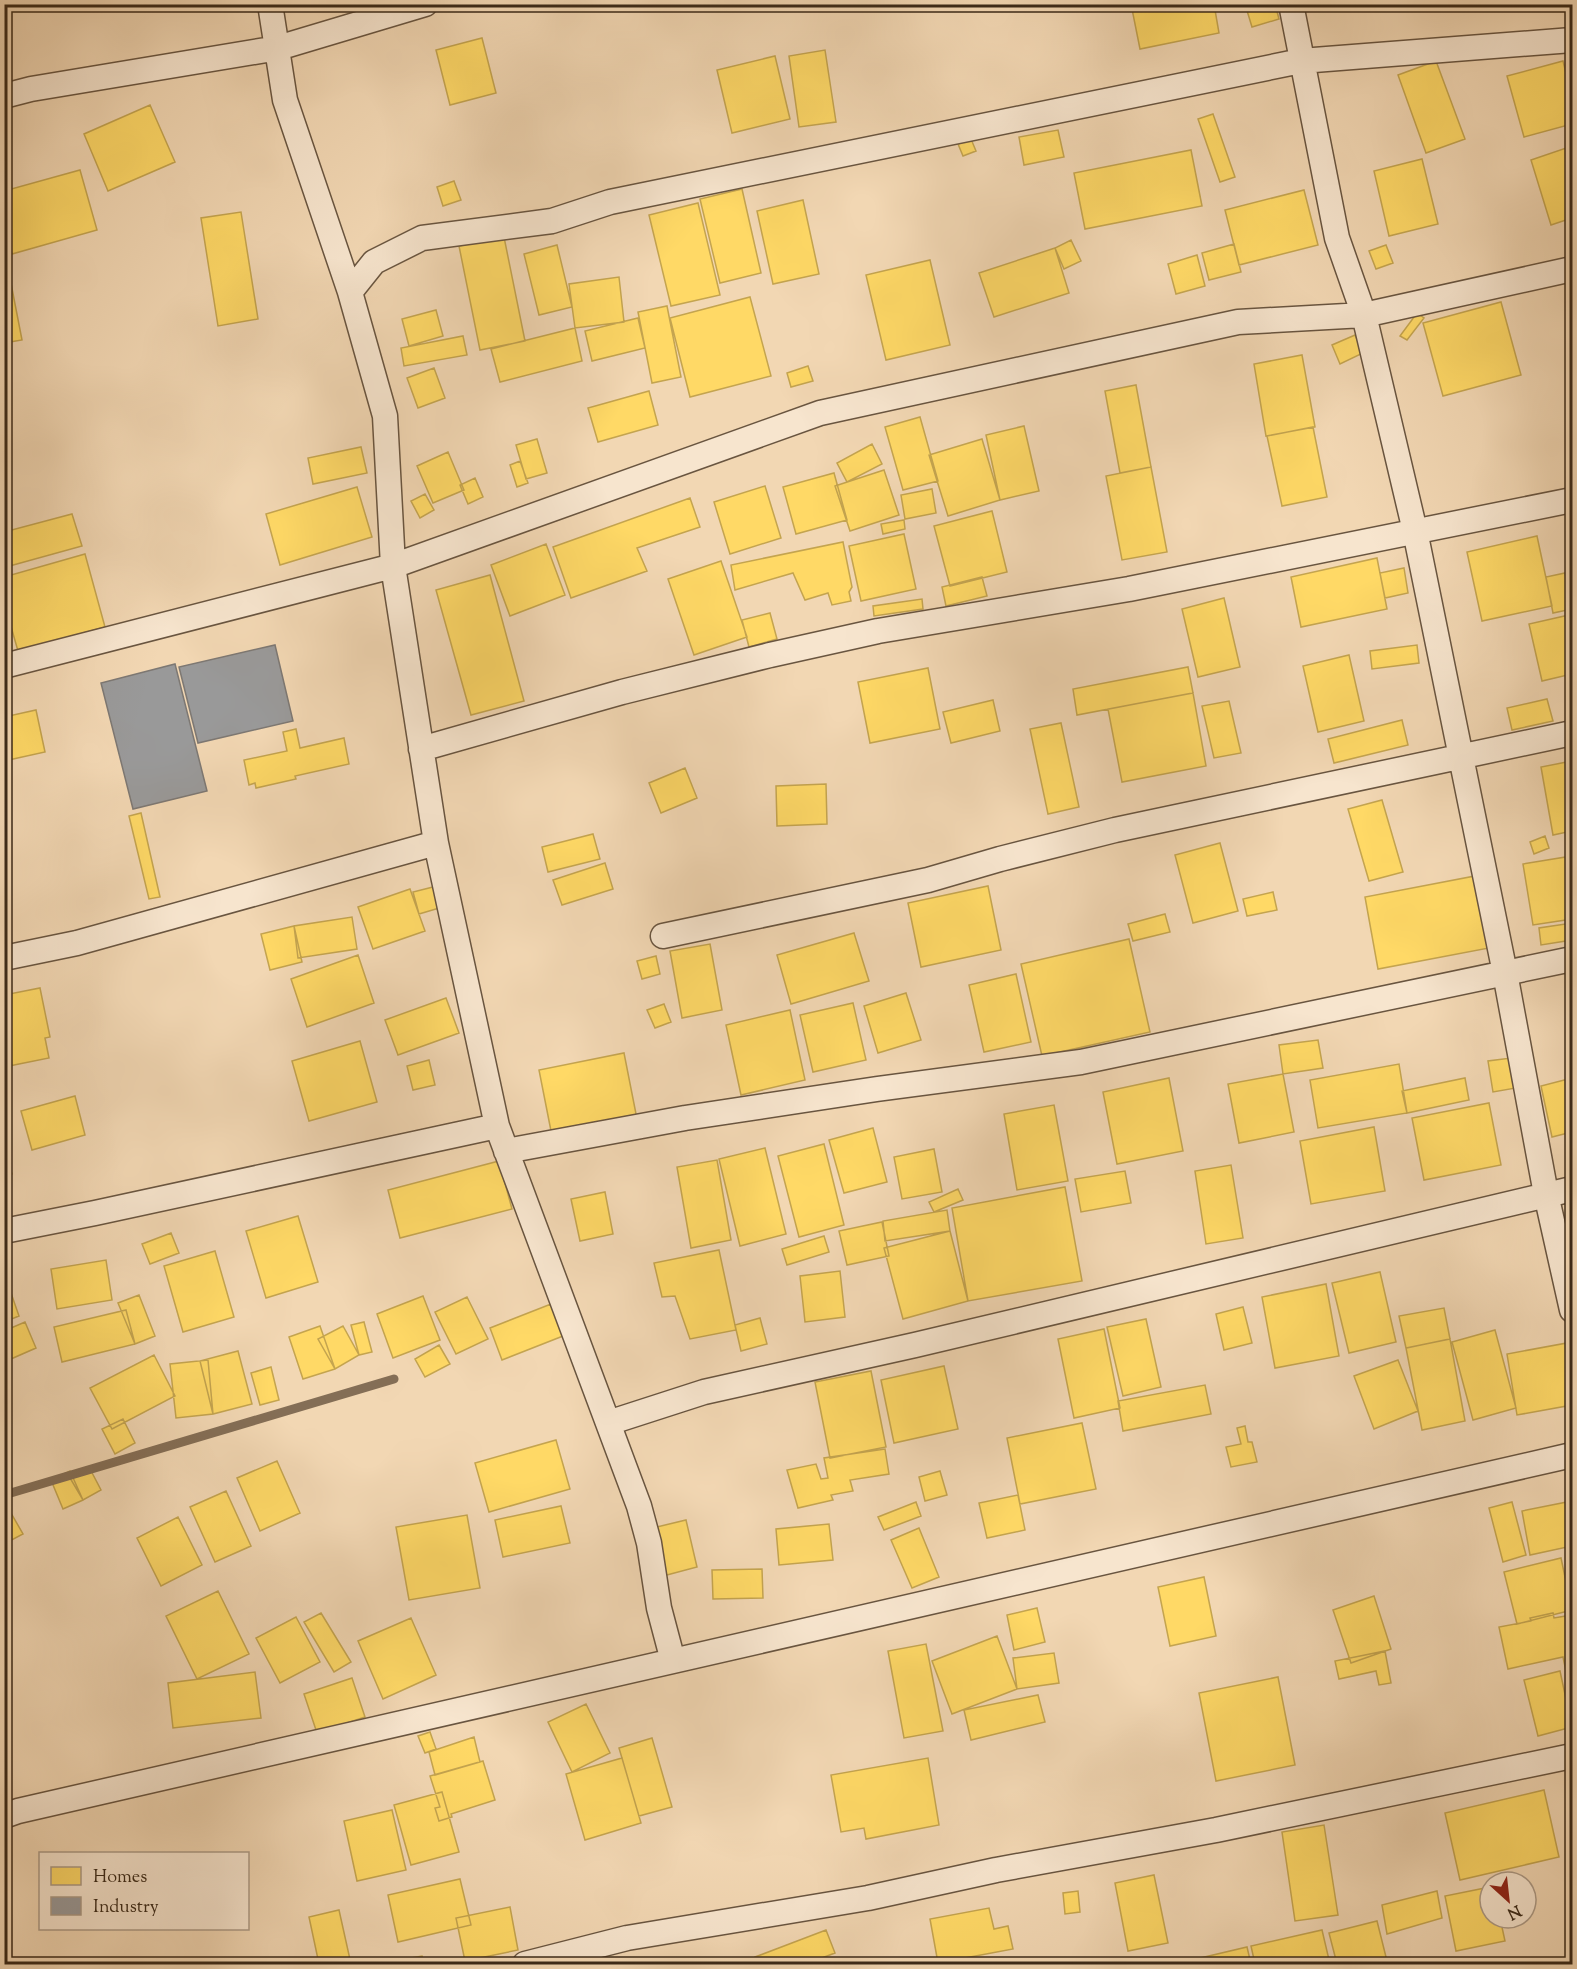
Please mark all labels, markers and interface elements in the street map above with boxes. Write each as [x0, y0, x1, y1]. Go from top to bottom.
legend [39, 1852, 249, 1930]
text: Homes [93, 1865, 147, 1891]
north arrow [1478, 1870, 1538, 1930]
text: Industry [93, 1895, 159, 1921]
text: N [1503, 1898, 1525, 1924]

